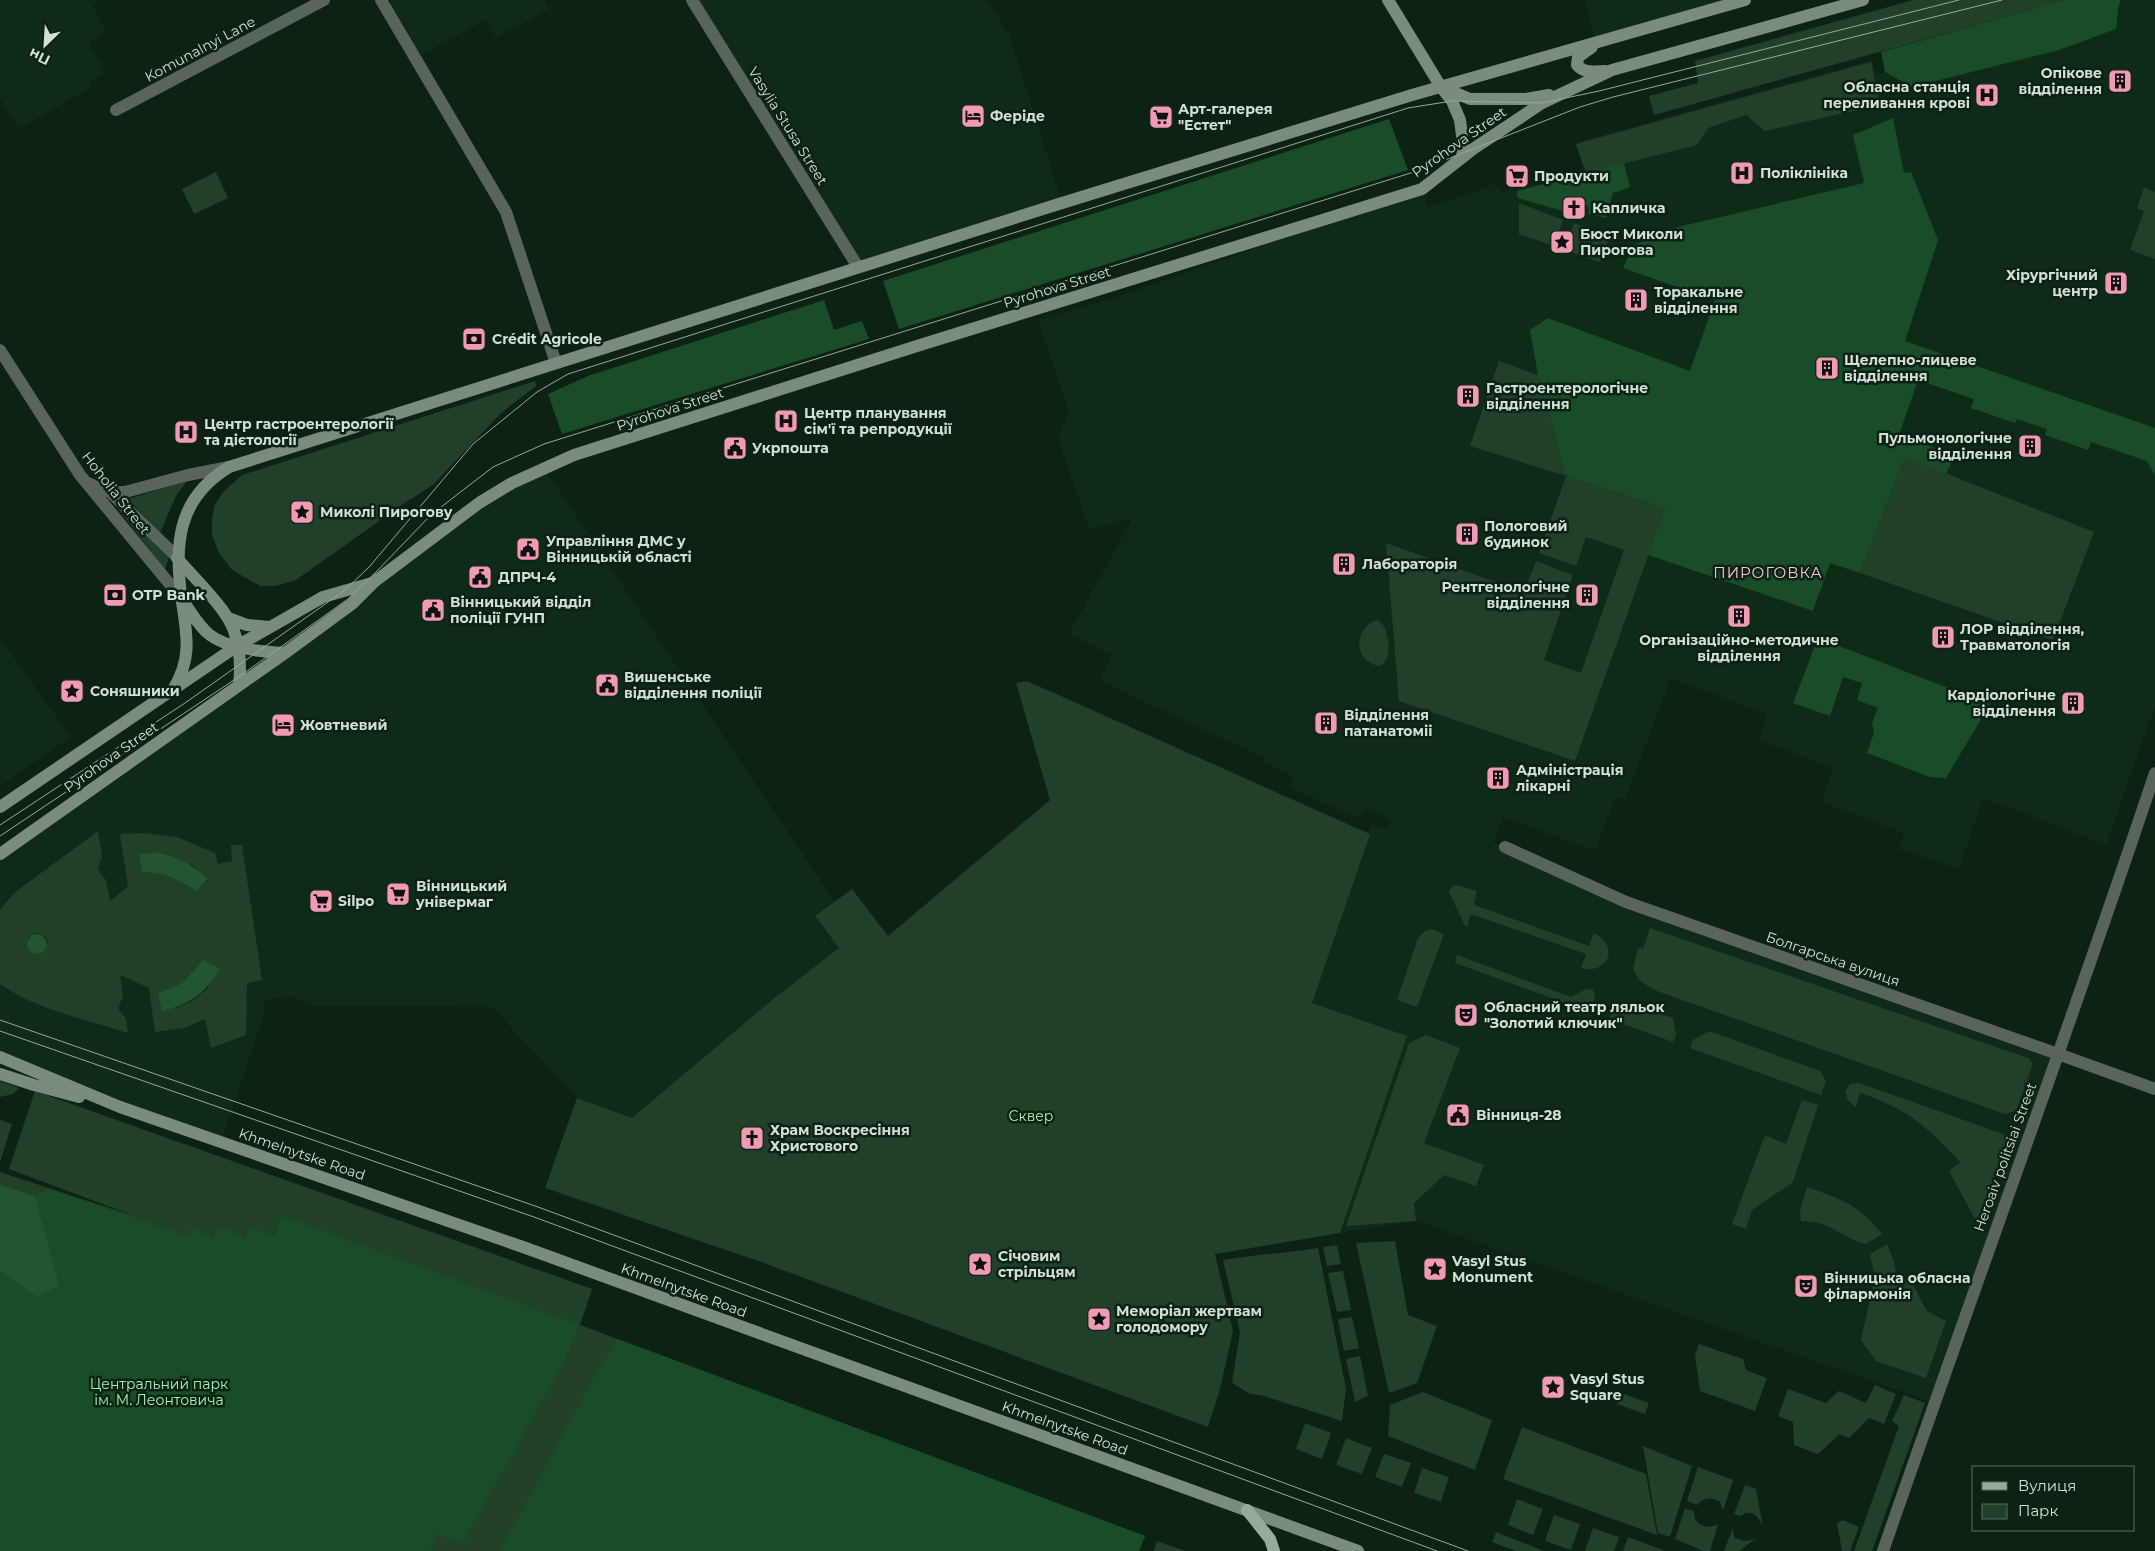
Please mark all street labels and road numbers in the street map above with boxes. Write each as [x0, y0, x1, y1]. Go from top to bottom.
street label: Komunalnyi Lane [142, 12, 258, 86]
street label: Vasylia Stusa Street [744, 64, 832, 189]
street label: Pyrohova Street [1408, 102, 1510, 181]
street label: Pyrohova Street [1001, 262, 1113, 312]
street label: Pyrohova Street [614, 383, 726, 435]
street label: Hoholia Street [78, 448, 154, 538]
street label: Pyrohova Street [60, 717, 162, 796]
street label: Болгарська вулиця [1764, 928, 1902, 990]
street label: Heroaiv politsiai Street [1970, 1080, 2040, 1234]
street label: Khmelnytske Road [236, 1124, 368, 1184]
street label: Khmelnytske Road [619, 1259, 749, 1321]
street label: Khmelnytske Road [1000, 1397, 1130, 1459]

